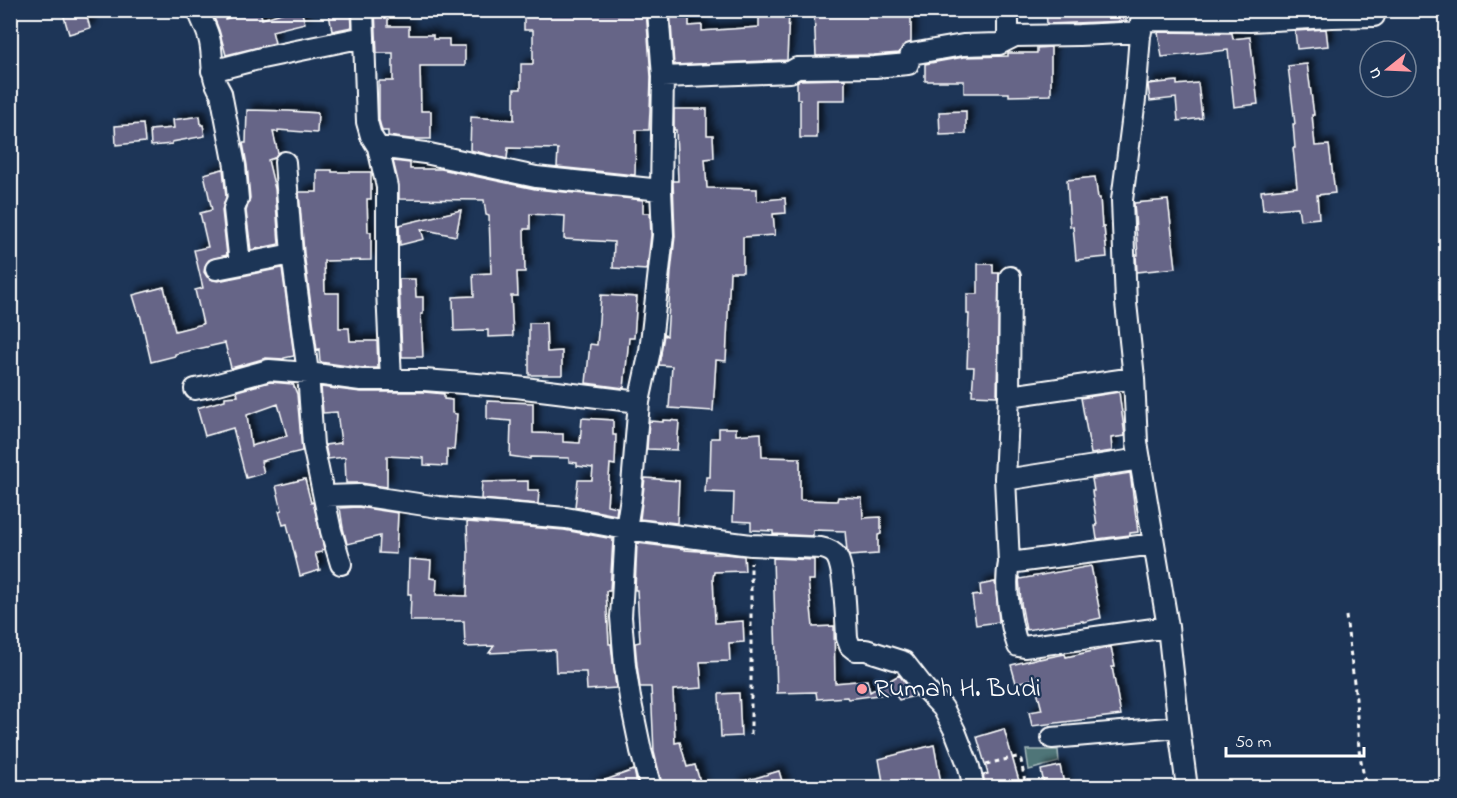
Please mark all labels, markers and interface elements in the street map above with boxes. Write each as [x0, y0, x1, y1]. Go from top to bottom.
north arrow [1358, 39, 1418, 99]
text: U [1363, 64, 1389, 82]
place label: Rumah H. Budi [874, 670, 1041, 709]
marker: Rumah H. Budi [855, 682, 869, 696]
scale bar [1226, 720, 1364, 758]
text: 50 m [1235, 730, 1272, 756]

